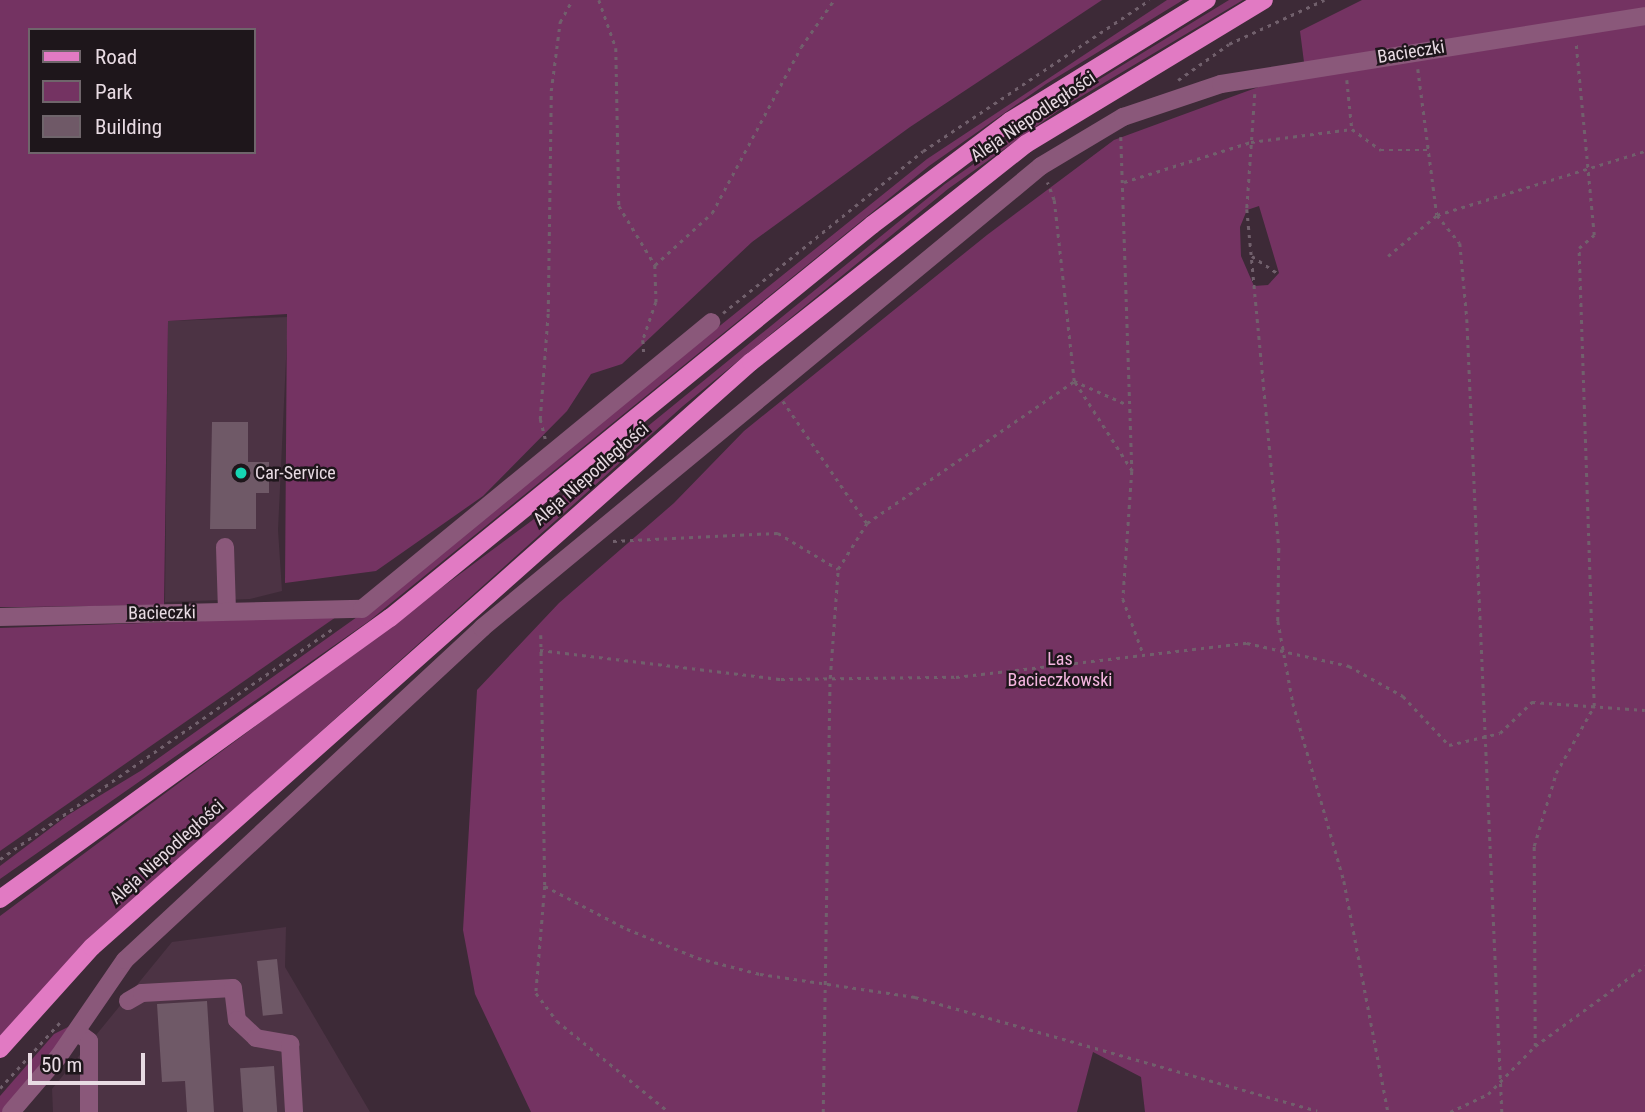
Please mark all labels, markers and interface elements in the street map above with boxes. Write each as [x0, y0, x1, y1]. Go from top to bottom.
legend [28, 28, 256, 154]
street label: Bacieczki [1376, 36, 1446, 68]
text: Road [95, 45, 137, 69]
street label: Aleja Niepodległości [966, 67, 1100, 167]
text: Park [95, 80, 132, 104]
text: Building [95, 115, 162, 139]
street label: Aleja Niepodległości [529, 418, 653, 530]
place label: Car-Service [255, 462, 336, 484]
marker: Car-Service [233, 465, 249, 481]
street label: Bacieczki [128, 602, 196, 624]
park label: Las Bacieczkowski [1008, 649, 1112, 692]
street label: Aleja Niepodległości [106, 795, 228, 909]
scale bar [32, 1038, 149, 1082]
text: 50 m [41, 1053, 82, 1077]

